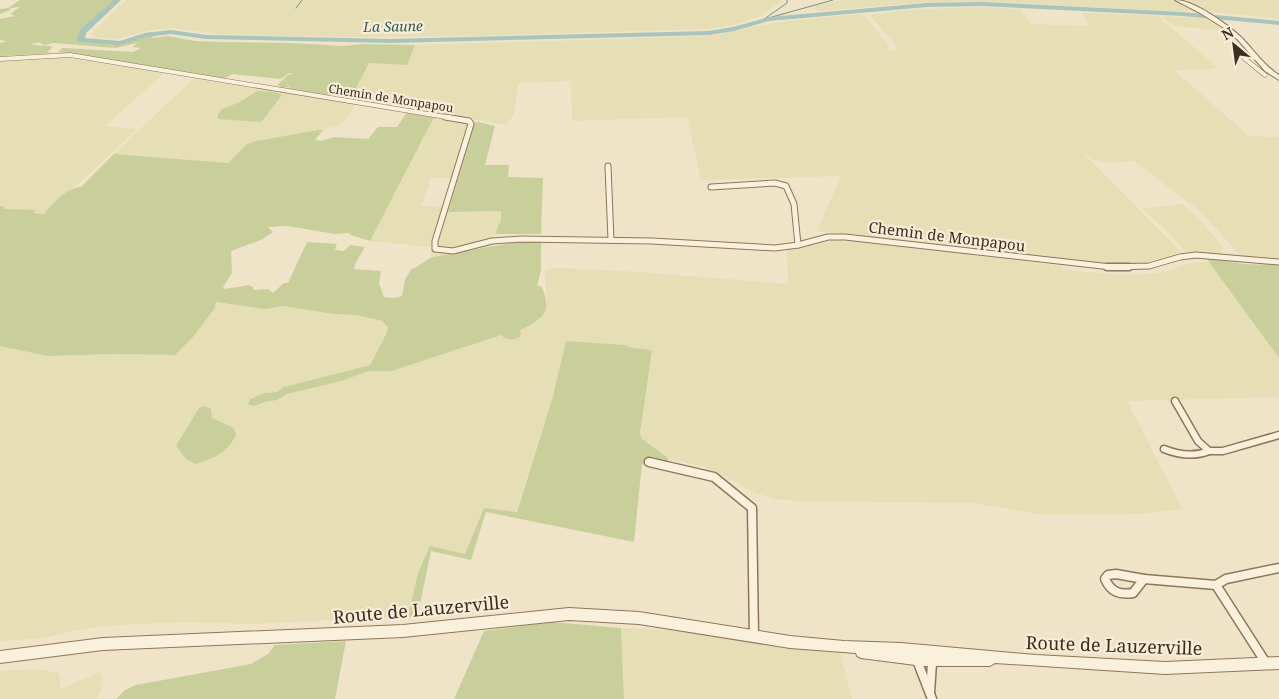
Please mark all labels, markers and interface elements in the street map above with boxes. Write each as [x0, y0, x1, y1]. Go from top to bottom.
water label: La Saune [362, 16, 423, 36]
north arrow [1209, 20, 1259, 70]
text: N [1218, 22, 1237, 44]
street label: Chemin de Monpapou [327, 80, 455, 116]
street label: Chemin de Monpapou [867, 216, 1027, 256]
street label: Route de Lauzerville [332, 589, 510, 629]
street label: Route de Lauzerville [1025, 630, 1203, 660]

